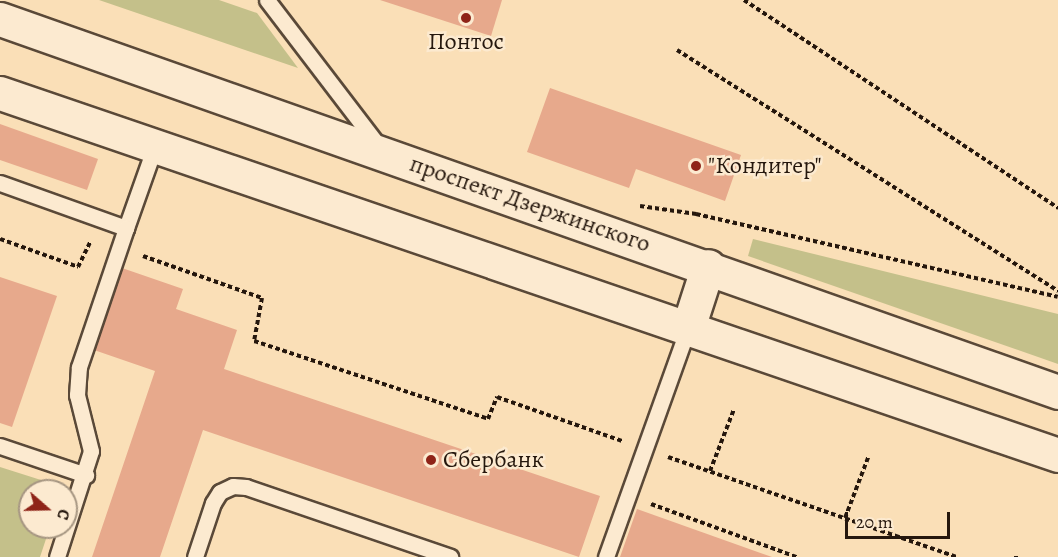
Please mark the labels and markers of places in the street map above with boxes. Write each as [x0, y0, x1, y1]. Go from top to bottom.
marker: Понтос [459, 11, 473, 25]
place label: Понтос [428, 28, 504, 56]
place label: "Кондитер" [708, 152, 822, 180]
marker: "Кондитер" [689, 159, 703, 173]
place label: Сбербанк [443, 446, 544, 474]
marker: Сбербанк [424, 453, 438, 467]

